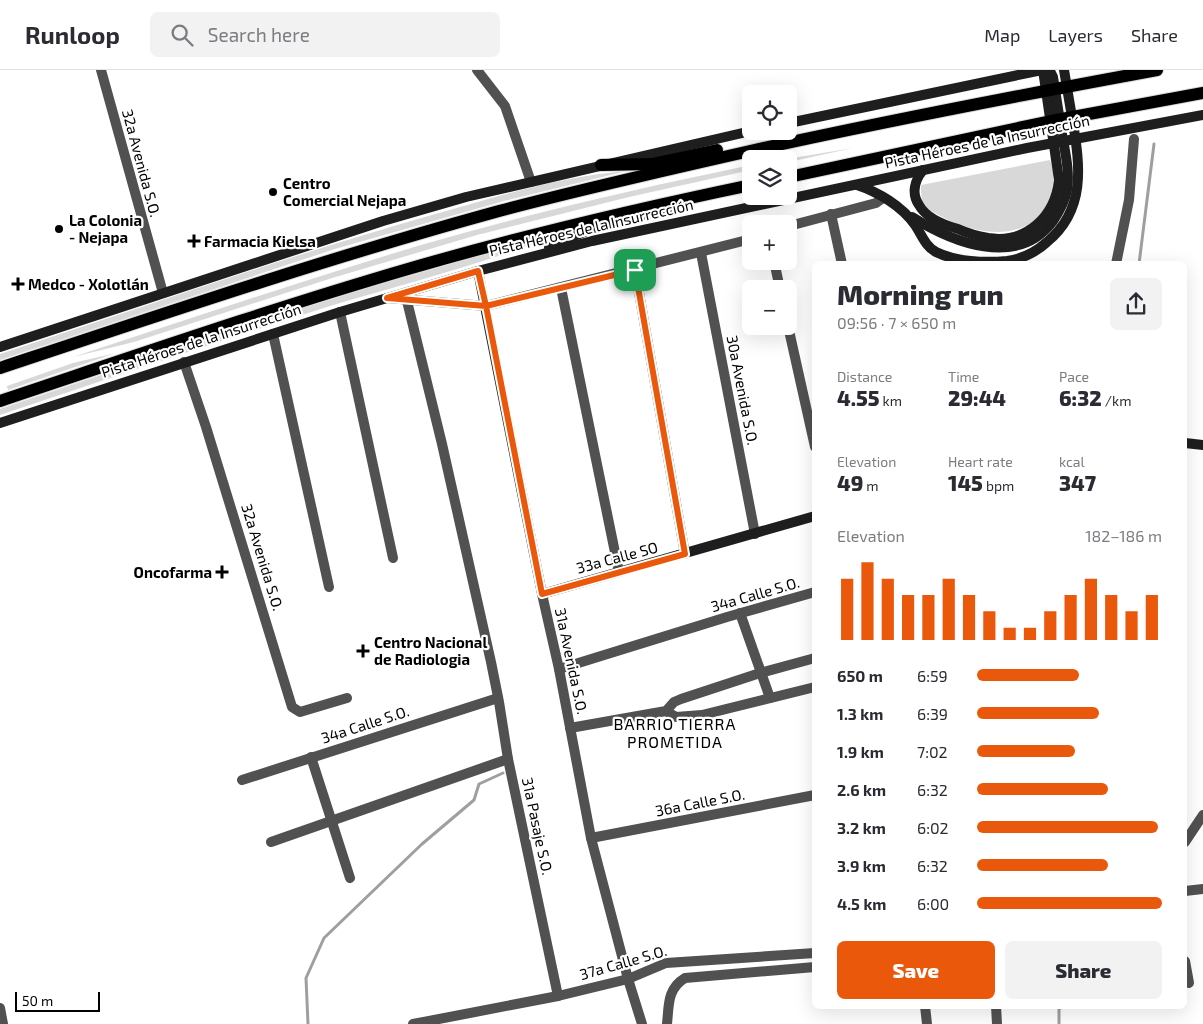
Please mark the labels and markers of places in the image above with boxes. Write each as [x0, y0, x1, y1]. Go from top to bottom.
place label: Centro Comercial Nejapa [283, 174, 406, 209]
marker: Centro Comercial Nejapa [267, 186, 279, 198]
place label: La Colonia - Nejapa [69, 211, 142, 246]
marker: La Colonia - Nejapa [53, 223, 65, 235]
place label: Farmacia Kielsa [204, 232, 316, 250]
marker: Farmacia Kielsa [188, 235, 200, 247]
pin [614, 249, 656, 291]
place label: Medco - Xolotlán [28, 275, 149, 293]
marker: Medco - Xolotlán [12, 278, 24, 290]
place label: Oncofarma [134, 563, 212, 581]
marker: Oncofarma [216, 566, 228, 578]
place label: Centro Nacional de Radiologia [374, 633, 487, 668]
marker: Centro Nacional de Radiologia [356, 644, 370, 658]

